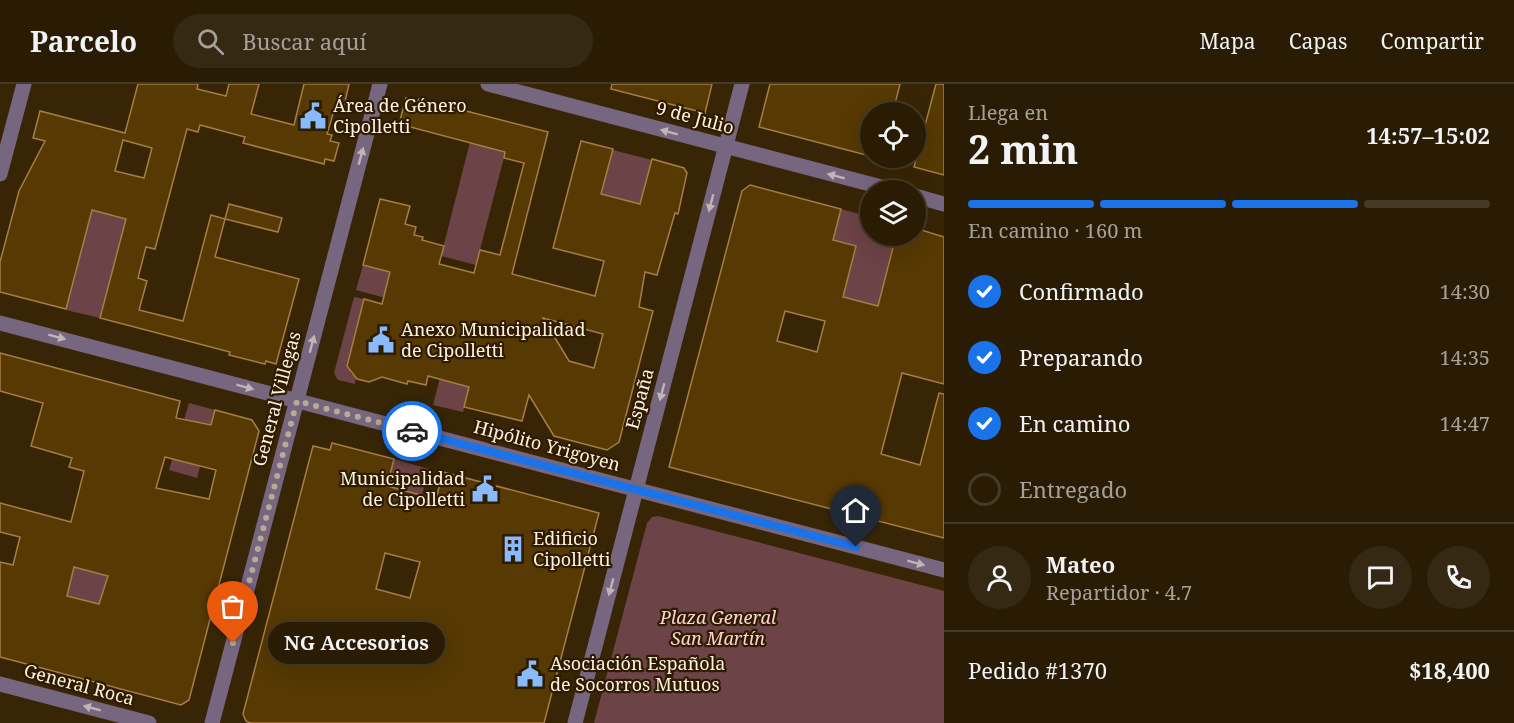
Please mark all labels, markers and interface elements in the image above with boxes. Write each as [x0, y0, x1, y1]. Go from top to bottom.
search box [173, 14, 593, 68]
text: Parcelo [30, 22, 137, 60]
icon: search [194, 25, 227, 58]
text: Buscar aquí [242, 26, 367, 56]
text: Mapa [1199, 27, 1256, 55]
text: Capas [1289, 27, 1348, 55]
text: Compartir [1381, 27, 1484, 55]
place label: Área de Género Cipolletti [333, 93, 467, 138]
street label: 9 de Julio [654, 95, 737, 139]
text: Llega en [968, 99, 1048, 126]
public building icon: Área de Género Cipolletti [298, 101, 328, 131]
map controls [860, 102, 926, 246]
button: locate [860, 102, 926, 168]
text: 14:57–15:02 [1366, 120, 1490, 150]
text: 2 min [968, 122, 1078, 175]
one-way arrow [660, 126, 678, 136]
one-way arrow [357, 146, 367, 165]
one-way arrow [827, 170, 845, 180]
button: layers [860, 180, 926, 246]
one-way arrow [706, 194, 715, 212]
text: En camino · 160 m [968, 217, 1142, 244]
icon: check [968, 275, 1001, 308]
text: Confirmado [1019, 276, 1144, 306]
text: 14:30 [1440, 278, 1490, 305]
place label: Anexo Municipalidad de Cipolletti [401, 317, 585, 362]
public building icon: Anexo Municipalidad de Cipolletti [366, 325, 396, 355]
street label: General Villegas [246, 329, 306, 469]
one-way arrow [47, 333, 66, 343]
one-way arrow [307, 335, 317, 353]
icon: check [968, 341, 1001, 374]
text: Preparando [1019, 342, 1143, 372]
text: 14:35 [1440, 344, 1490, 371]
street label: España [619, 366, 659, 432]
one-way arrow [236, 383, 254, 392]
one-way arrow [656, 383, 666, 401]
courier [382, 401, 442, 461]
icon: check [968, 407, 1001, 440]
text: En camino [1019, 408, 1131, 438]
text: 14:47 [1440, 410, 1490, 437]
street label: Hipólito Yrigoyen [471, 414, 624, 476]
icon: car [396, 415, 429, 448]
place label: Municipalidad de Cipolletti [340, 466, 465, 511]
public building icon: Municipalidad de Cipolletti [470, 474, 500, 504]
text: Entregado [1019, 474, 1127, 504]
pin [830, 485, 881, 547]
icon: home [839, 494, 872, 527]
place label: Edificio Cipolletti [533, 526, 611, 571]
building icon: Edificio Cipolletti [498, 534, 528, 564]
button: person [968, 546, 1031, 609]
button: chat [1349, 546, 1412, 609]
button: phone [1427, 546, 1490, 609]
text: Mateo [1046, 549, 1115, 579]
one-way arrow [907, 559, 925, 568]
one-way arrow [605, 578, 615, 596]
text: Repartidor · 4.7 [1046, 579, 1192, 606]
pin [207, 581, 258, 643]
icon: bag [216, 590, 249, 623]
park label: Plaza General San Martín [659, 605, 777, 650]
callout: NG Accesorios [269, 622, 446, 664]
text: NG Accesorios [284, 629, 429, 656]
place label: Asociación Española de Socorros Mutuos [550, 651, 725, 696]
text: Pedido #1370 [968, 655, 1107, 685]
text: $18,400 [1409, 655, 1490, 685]
street label: General Roca [21, 658, 137, 710]
public building icon: Asociación Española de Socorros Mutuos [515, 659, 545, 689]
one-way arrow [83, 703, 101, 713]

